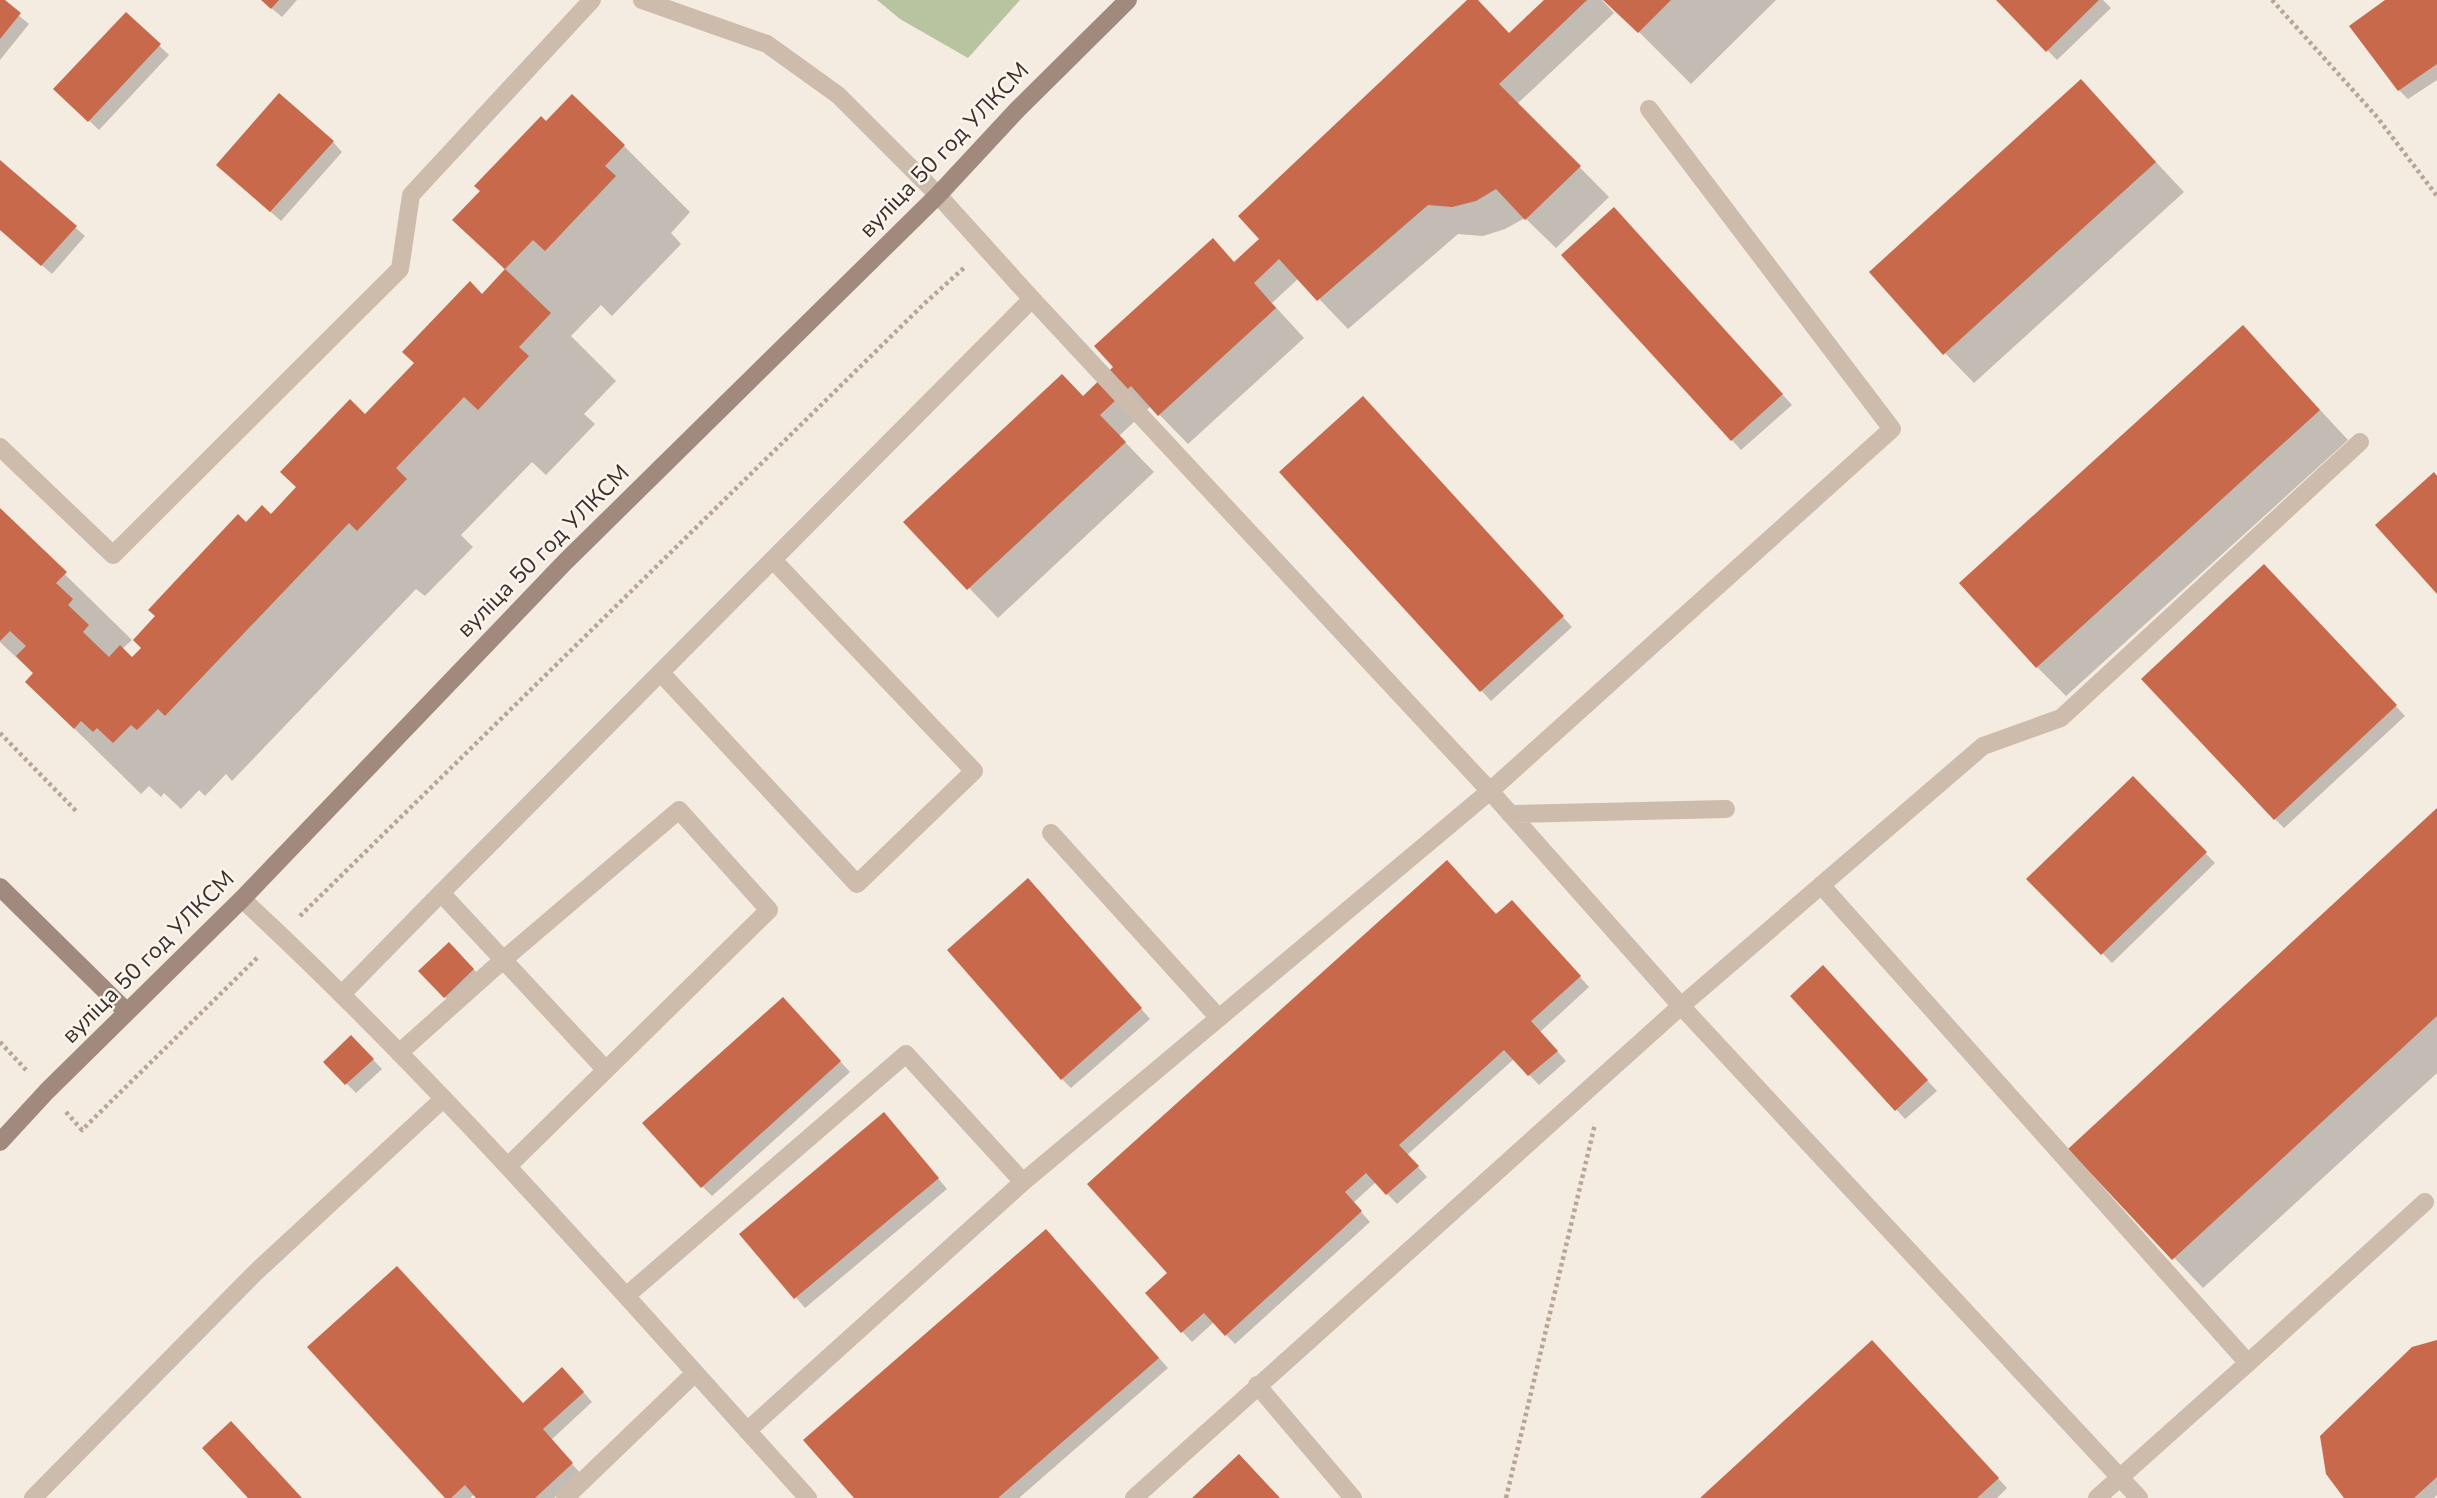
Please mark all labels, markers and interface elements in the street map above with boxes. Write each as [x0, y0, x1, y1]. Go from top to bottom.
street label: вуліца 50 год УЛКСМ [852, 56, 1036, 244]
street label: вуліца 50 год УЛКСМ [450, 458, 636, 644]
street label: вуліца 50 год УЛКСМ [55, 864, 241, 1050]

